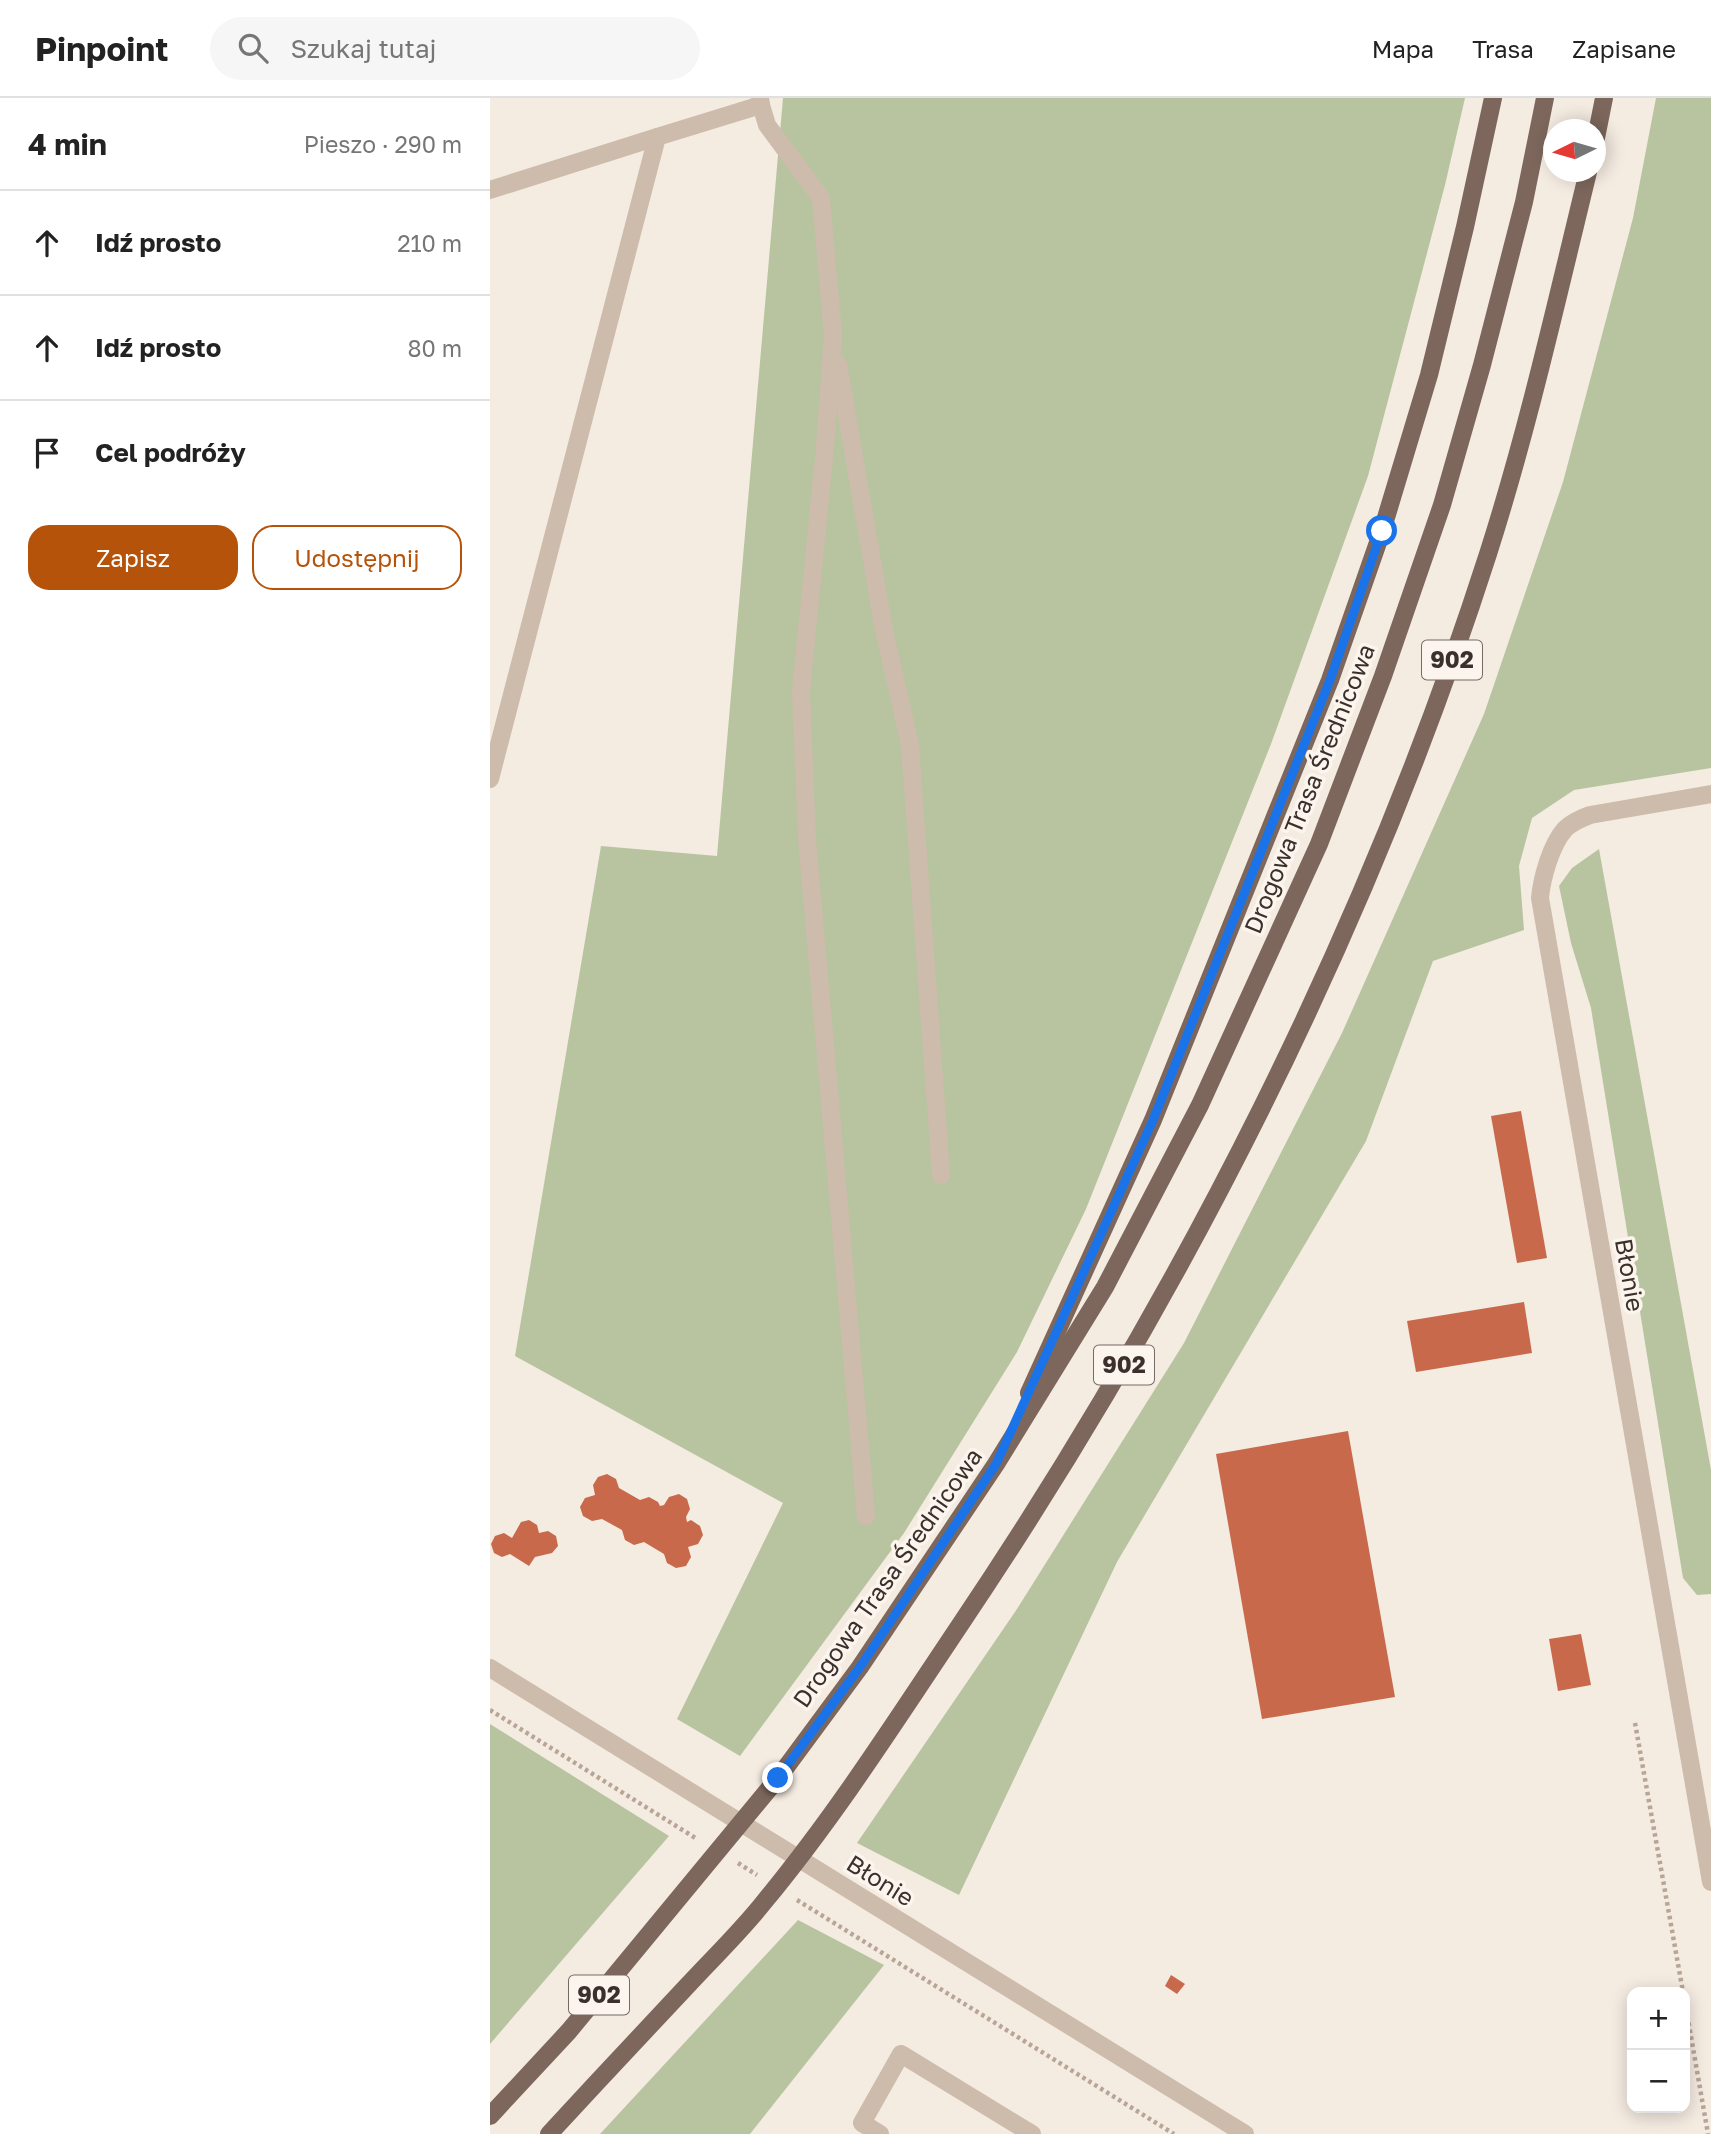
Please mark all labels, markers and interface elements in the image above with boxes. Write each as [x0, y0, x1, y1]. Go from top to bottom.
search box [210, 17, 700, 80]
text: Pinpoint [35, 29, 168, 68]
icon: search [234, 29, 272, 67]
text: Szukaj tutaj [290, 33, 437, 64]
text: Mapa [1372, 34, 1434, 63]
text: Trasa [1472, 34, 1534, 63]
text: Zapisane [1572, 34, 1676, 63]
north arrow [1543, 119, 1606, 182]
text: 4 min [28, 126, 107, 162]
text: Pieszo · 290 m [304, 130, 462, 158]
icon: ahead [28, 224, 66, 262]
text: Idź prosto [95, 227, 221, 258]
text: 210 m [397, 229, 462, 257]
icon: ahead [28, 329, 66, 367]
text: Idź prosto [95, 332, 221, 363]
text: 80 m [408, 334, 462, 362]
icon: arrive [28, 434, 66, 472]
text: Cel podróży [95, 437, 246, 468]
route start [1366, 515, 1397, 546]
button: Zapisz [28, 525, 238, 590]
button: Udostępnij [252, 525, 462, 590]
street label: Drogowa Trasa Średnicowa [1237, 639, 1380, 937]
road number: 902 [1422, 640, 1482, 680]
street label: Błonie [1610, 1236, 1651, 1313]
road number: 902 [1094, 1346, 1154, 1384]
street label: Drogowa Trasa Średnicowa [786, 1442, 987, 1712]
route end [762, 1762, 793, 1793]
street label: Błonie [842, 1848, 920, 1912]
road number: 902 [569, 1976, 629, 2014]
map controls [1627, 1987, 1690, 2113]
button: + [1627, 1987, 1690, 2050]
button: − [1627, 2050, 1690, 2113]

